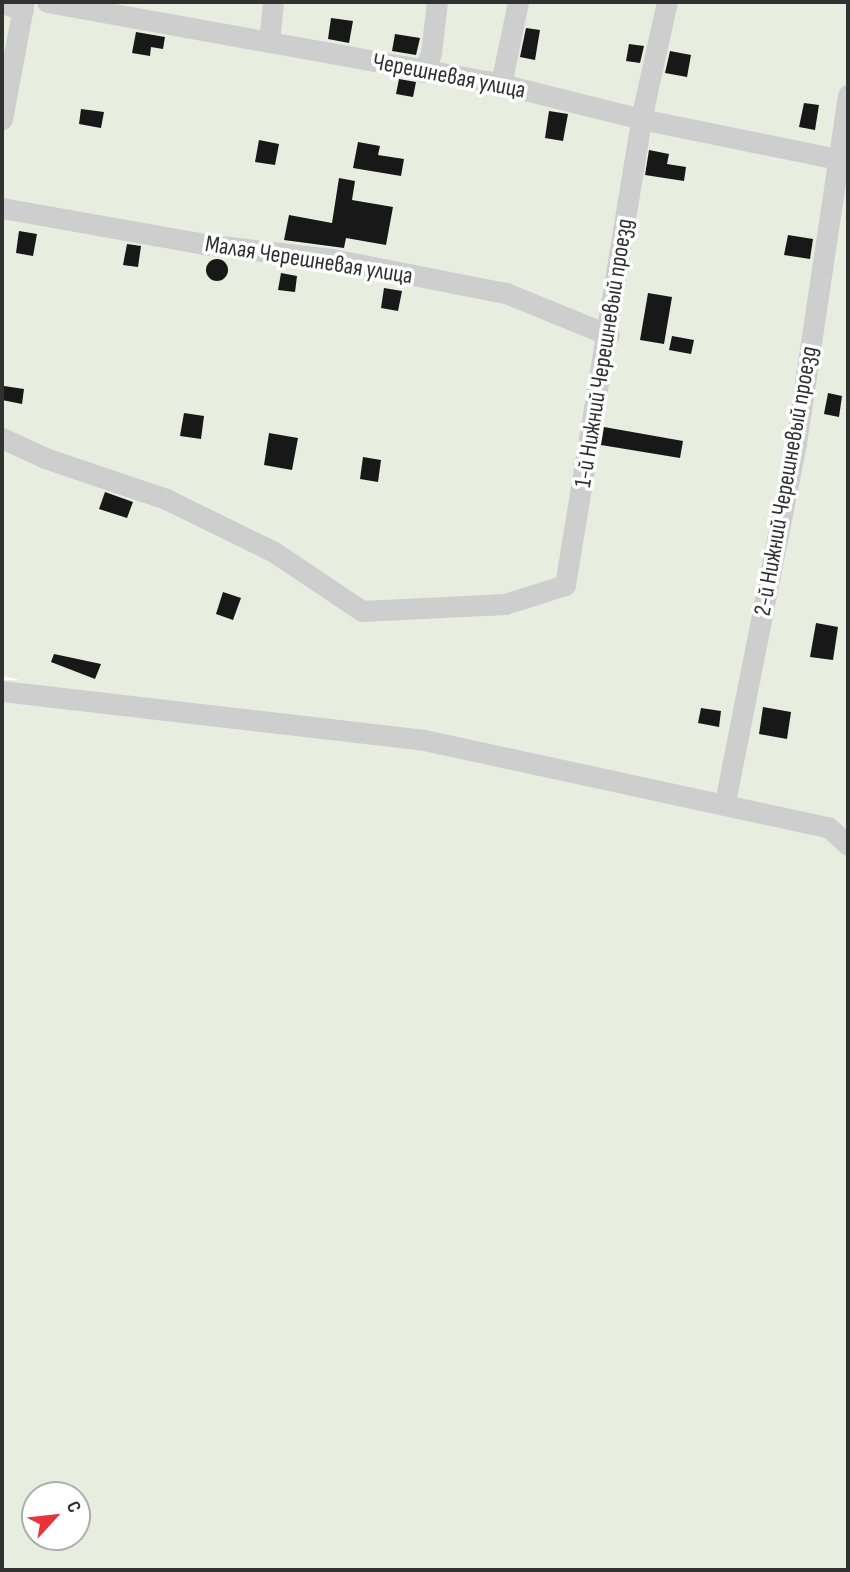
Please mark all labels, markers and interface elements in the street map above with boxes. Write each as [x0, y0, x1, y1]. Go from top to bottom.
street label: Черешневая улица [370, 47, 528, 105]
street label: 1-й Нижний Черешневый проезд [569, 217, 639, 489]
street label: Малая Черешневая улица [203, 229, 415, 291]
street label: 2-й Нижний Черешневый проезд [748, 344, 824, 618]
north arrow [21, 1481, 91, 1551]
text: С [61, 1498, 86, 1517]

